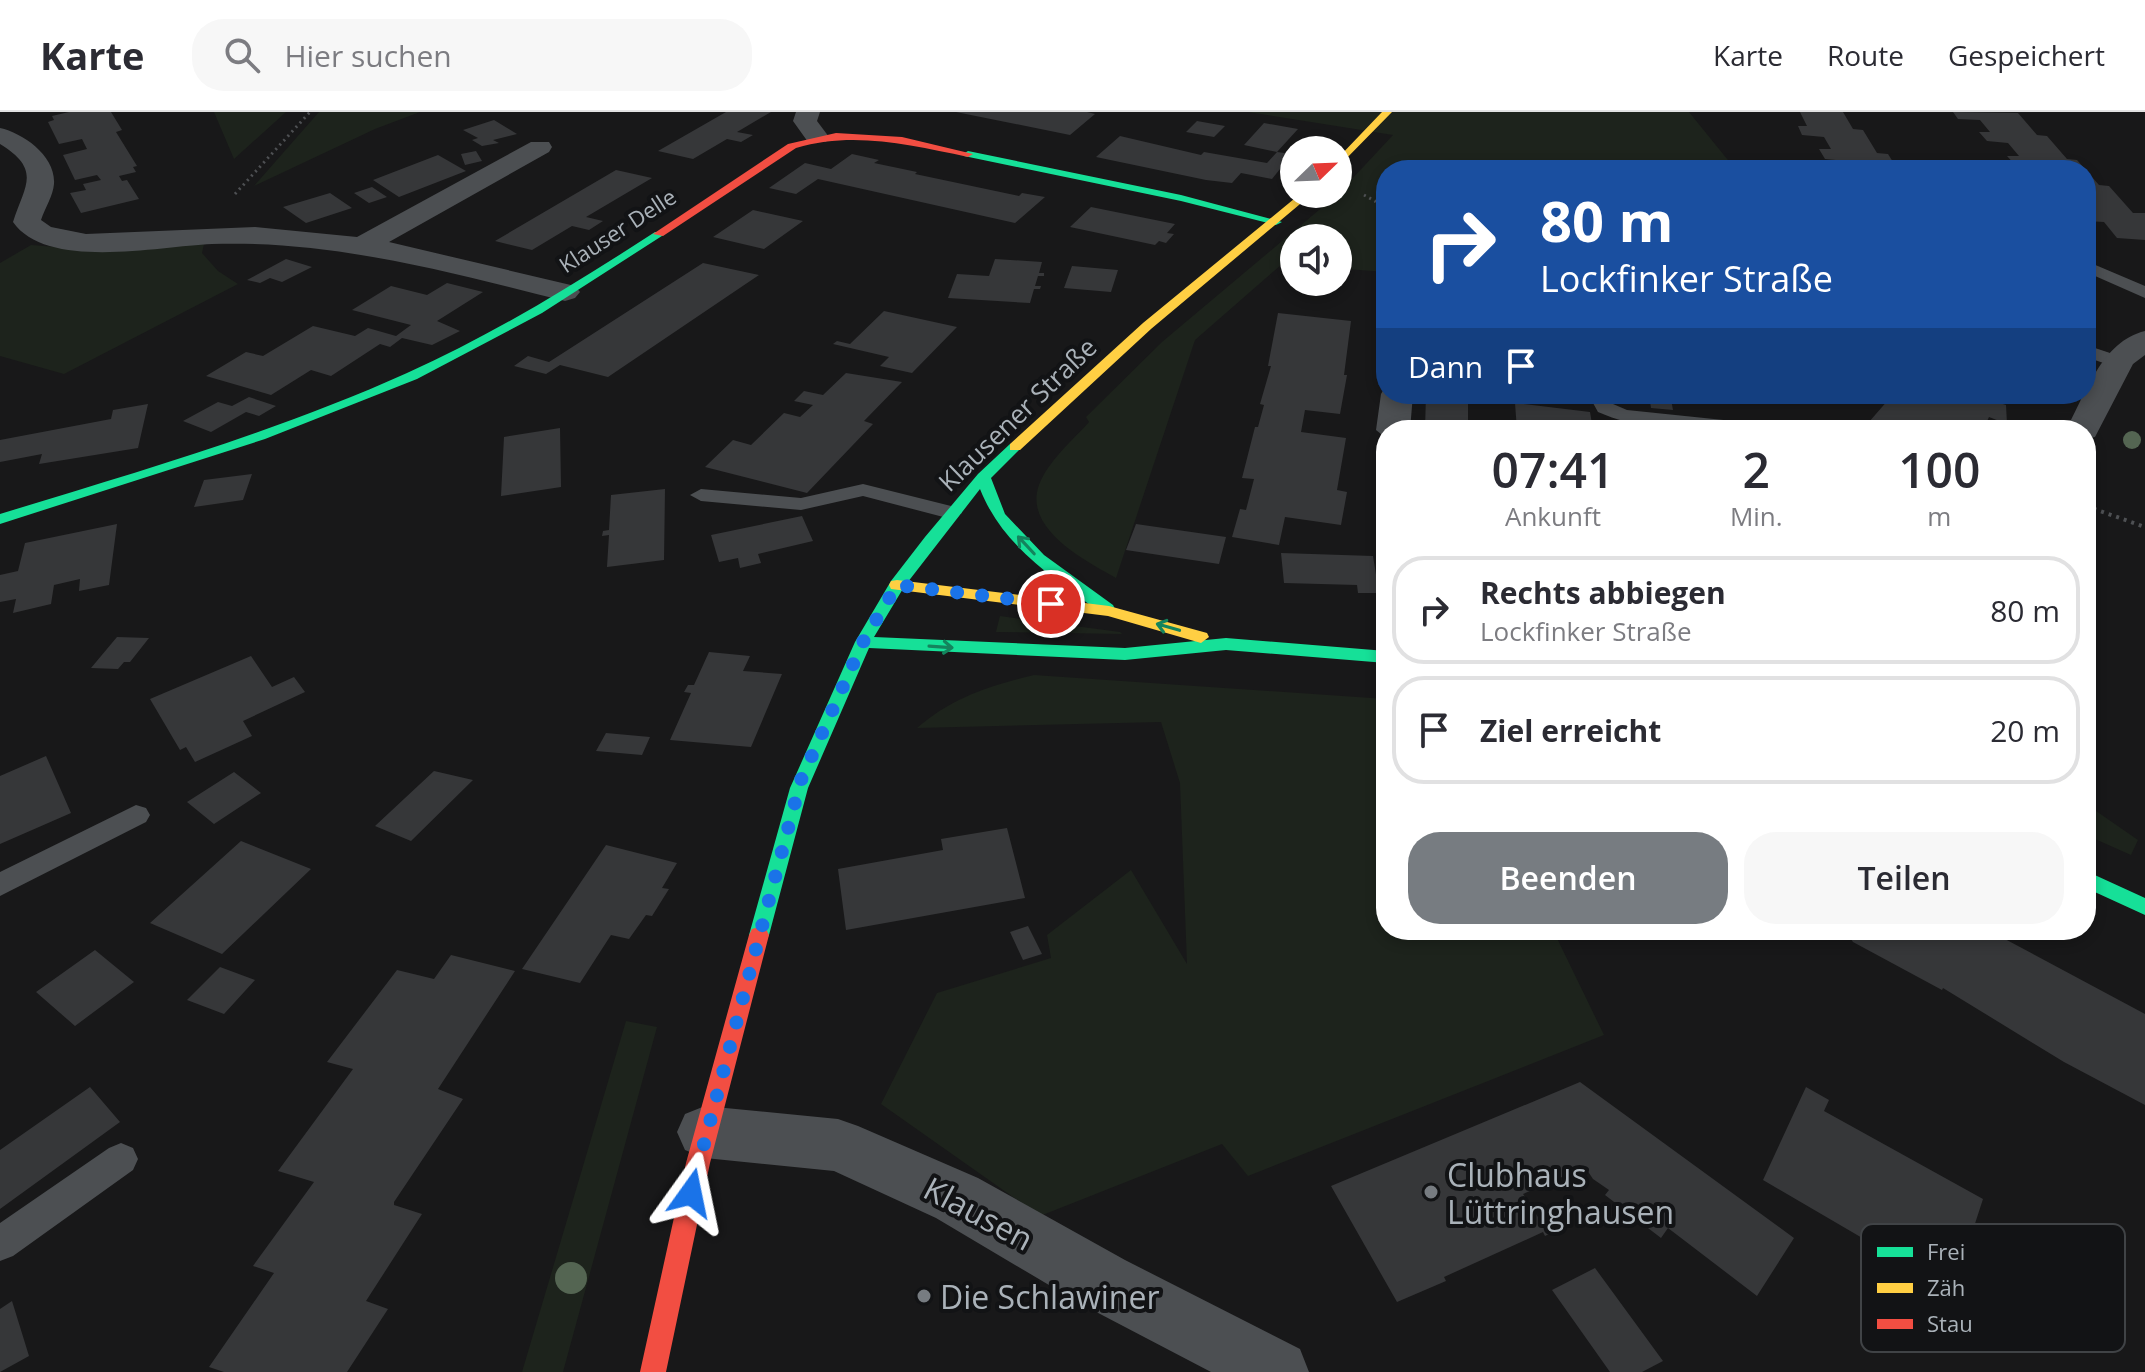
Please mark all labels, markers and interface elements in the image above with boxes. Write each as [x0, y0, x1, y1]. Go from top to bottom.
search box [192, 19, 752, 91]
text: Karte [40, 29, 144, 81]
icon: search [220, 33, 264, 77]
text: Hier suchen [284, 35, 452, 76]
text: Karte [1713, 36, 1783, 74]
text: Route [1827, 36, 1904, 74]
text: Gespeichert [1948, 36, 2105, 74]
north arrow [1280, 136, 1352, 208]
map controls [1280, 136, 1352, 296]
street label: Klauser Delle [553, 181, 681, 279]
text: 80 m [1540, 182, 1674, 258]
icon: right [1408, 192, 1512, 296]
button: sound [1280, 224, 1352, 296]
text: Lockfinker Straße [1540, 254, 1833, 303]
street label: Klausener Straße [930, 329, 1104, 499]
icon: arrive [1499, 344, 1543, 388]
text: Dann [1408, 346, 1483, 387]
text: 07:41 [1491, 437, 1614, 502]
text: 2 [1743, 437, 1770, 502]
text: 100 [1898, 437, 1980, 502]
text: Ankunft [1505, 498, 1601, 534]
text: Min. [1730, 498, 1783, 534]
text: m [1927, 498, 1951, 534]
one-way arrow [1016, 535, 1035, 555]
pin [1017, 570, 1085, 638]
text: Rechts abbiegen [1480, 572, 1726, 613]
icon: arrive [1029, 582, 1073, 626]
icon: right [1412, 588, 1456, 632]
text: 80 m [1990, 590, 2060, 631]
text: Lockfinker Straße [1480, 613, 1692, 649]
one-way arrow [1155, 619, 1181, 634]
one-way arrow [927, 640, 954, 655]
icon: arrive [1412, 708, 1456, 752]
text: Ziel erreicht [1480, 710, 1661, 751]
text: 20 m [1990, 710, 2060, 751]
button: Beenden [1408, 832, 1728, 924]
button: Teilen [1744, 832, 2064, 924]
position arrow [649, 1151, 733, 1235]
place label: Clubhaus Lüttringhausen [1447, 1153, 1674, 1233]
street label: Klausen [917, 1166, 1041, 1260]
marker: Clubhaus Lüttringhausen [1422, 1183, 1440, 1201]
legend [1861, 1224, 2125, 1352]
text: Frei [1927, 1236, 1965, 1266]
text: Zäh [1927, 1272, 1965, 1302]
place label: Die Schlawiner [940, 1275, 1159, 1318]
marker: Die Schlawiner [915, 1287, 933, 1305]
text: Stau [1927, 1308, 1973, 1338]

